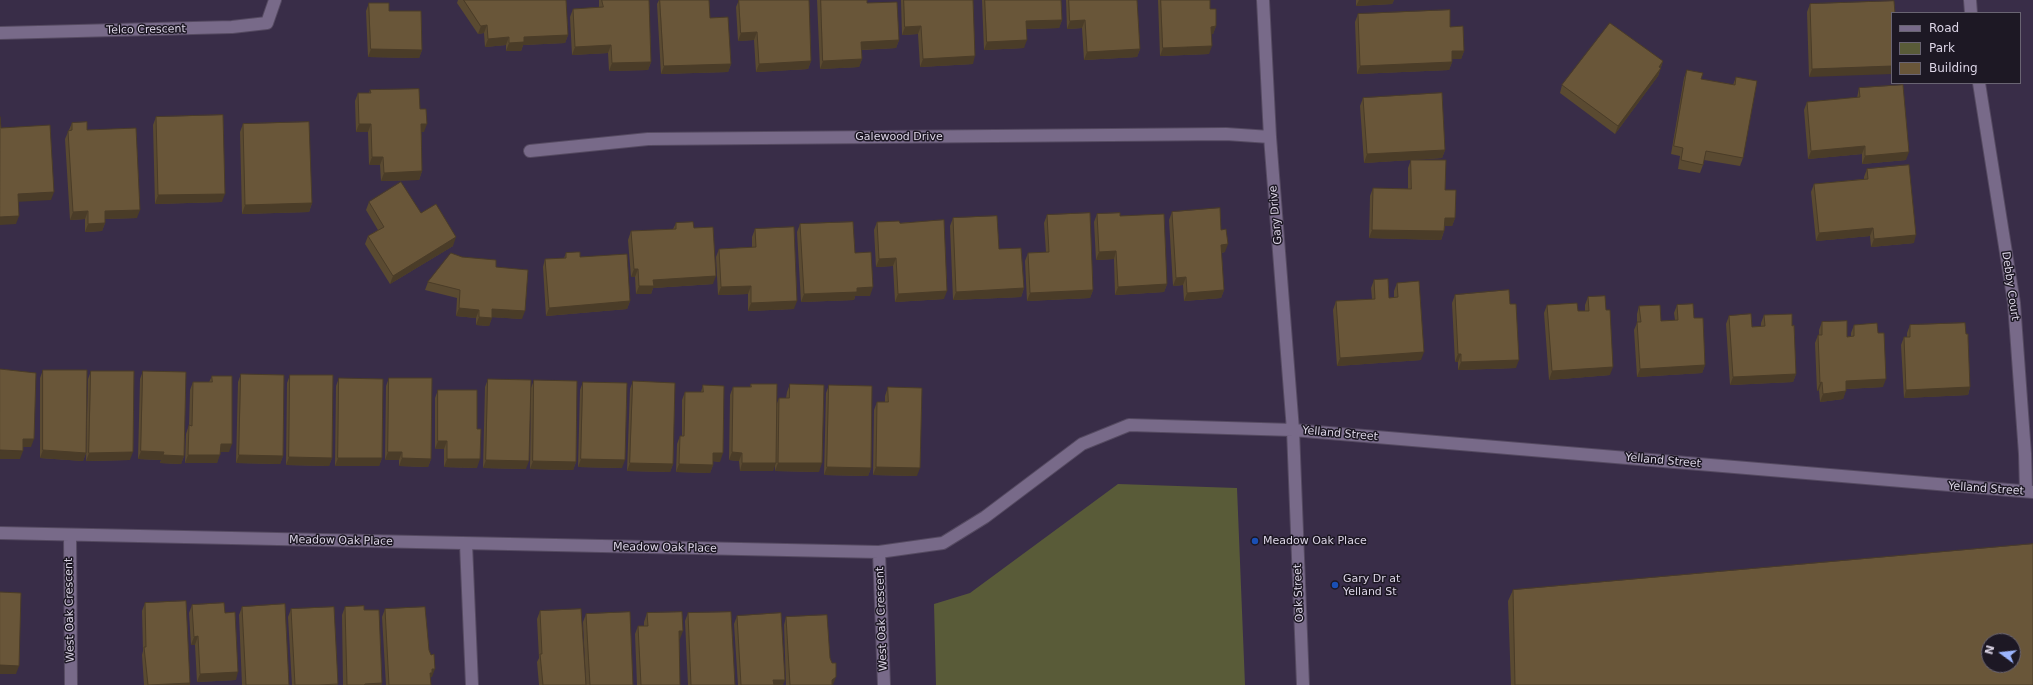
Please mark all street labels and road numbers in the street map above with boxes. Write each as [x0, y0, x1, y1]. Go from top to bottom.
street label: Telco Crescent [106, 23, 186, 37]
street label: Galewood Drive [855, 130, 943, 144]
street label: Gary Drive [1267, 185, 1285, 245]
street label: Debby Court [1999, 251, 2021, 321]
street label: Yelland Street [1302, 424, 1378, 444]
street label: Yelland Street [1625, 451, 1701, 471]
street label: Yelland Street [1948, 480, 2024, 498]
street label: Meadow Oak Place [289, 533, 393, 549]
street label: Meadow Oak Place [613, 540, 717, 556]
street label: West Oak Crescent [62, 558, 78, 662]
street label: Oak Street [1291, 563, 1307, 623]
street label: West Oak Crescent [874, 567, 890, 671]

